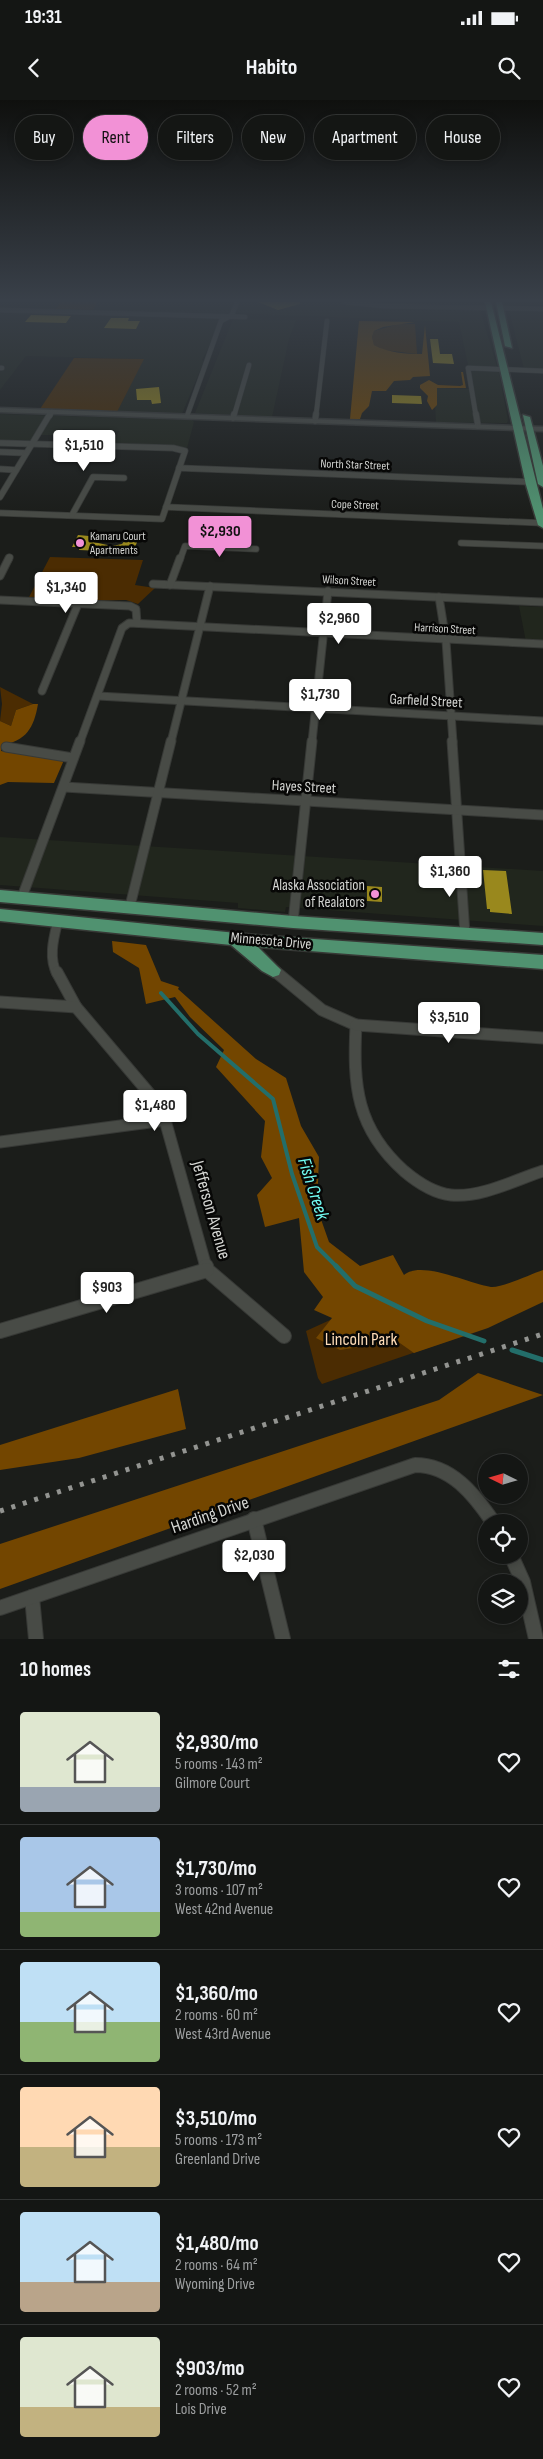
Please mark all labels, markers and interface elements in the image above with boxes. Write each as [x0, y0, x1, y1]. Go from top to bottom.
text: 19:31 [25, 6, 62, 29]
icon: back [20, 54, 48, 82]
text: Habito [246, 54, 297, 81]
icon: search [495, 54, 523, 82]
chip: Buy [15, 115, 73, 160]
chip: Rent [83, 115, 148, 160]
chip: Filters [158, 115, 232, 160]
chip: New [242, 115, 304, 160]
chip: Apartment [314, 115, 416, 160]
chip: House [426, 115, 500, 160]
pin: $1,510 [43, 430, 125, 472]
text: $1,510 [64, 436, 104, 455]
street label: North Star Street [320, 456, 390, 474]
street label: Cope Street [331, 497, 379, 513]
pin: $2,930 [179, 516, 261, 558]
text: $2,930 [199, 522, 241, 541]
place label: Kamaru Court Apartments [89, 529, 146, 558]
marker: Kamaru Court Apartments [74, 537, 86, 549]
pin: $1,340 [25, 572, 107, 614]
street label: Wilson Street [322, 572, 377, 590]
text: $1,340 [46, 578, 86, 597]
pin: $2,960 [298, 602, 380, 645]
text: $2,960 [318, 609, 360, 628]
street label: Harrison Street [414, 620, 476, 638]
pin: $1,730 [279, 678, 361, 721]
text: $1,730 [300, 685, 340, 704]
street label: Garfield Street [389, 690, 464, 712]
street label: Hayes Street [271, 776, 337, 798]
pin: $1,360 [409, 856, 491, 898]
text: $1,360 [430, 862, 470, 881]
place label: Alaska Association of Realators [272, 876, 365, 912]
marker: Alaska Association of Realators [369, 888, 381, 900]
street label: Minnesota Drive [230, 928, 312, 954]
pin: $3,510 [408, 1002, 490, 1044]
text: $3,510 [429, 1008, 469, 1027]
pin: $1,480 [114, 1090, 196, 1132]
text: $1,480 [134, 1096, 176, 1115]
water label: Fish Creek [292, 1155, 334, 1224]
street label: Jefferson Avenue [187, 1157, 235, 1262]
pin: $903 [77, 1272, 137, 1314]
text: $903 [92, 1278, 122, 1297]
park label: Lincoln Park [325, 1329, 397, 1350]
north arrow [478, 1454, 528, 1504]
map controls [478, 1454, 528, 1624]
street label: Harding Drive [168, 1492, 252, 1538]
button: locate [478, 1514, 528, 1564]
pin: $2,030 [213, 1540, 295, 1582]
text: $2,030 [233, 1546, 275, 1565]
button: layers [478, 1574, 528, 1624]
icon: filters [495, 1655, 523, 1683]
text: 10 homes [20, 1657, 91, 1682]
text: $2,930/mo [175, 1730, 258, 1755]
icon: home [60, 1732, 120, 1792]
icon: heart [495, 1748, 523, 1776]
text: 5 rooms · 143 m² [175, 1755, 263, 1774]
text: Gilmore Court [175, 1774, 250, 1793]
text: $1,730/mo [175, 1856, 257, 1881]
icon: home [60, 1857, 120, 1917]
icon: heart [495, 1873, 523, 1901]
text: 3 rooms · 107 m² [175, 1881, 263, 1900]
text: West 42nd Avenue [175, 1900, 273, 1919]
text: $1,360/mo [175, 1981, 258, 2006]
icon: home [60, 1982, 120, 2042]
icon: heart [495, 1998, 523, 2026]
text: 2 rooms · 60 m² [175, 2006, 258, 2025]
text: West 43rd Avenue [175, 2025, 271, 2044]
text: $3,510/mo [175, 2106, 257, 2131]
icon: home [60, 2107, 120, 2167]
icon: heart [495, 2123, 523, 2151]
text: 5 rooms · 173 m² [175, 2131, 262, 2150]
text: Greenland Drive [175, 2150, 260, 2169]
text: $1,480/mo [175, 2231, 259, 2256]
icon: home [60, 2232, 120, 2292]
icon: heart [495, 2248, 523, 2276]
text: 2 rooms · 64 m² [175, 2256, 258, 2275]
text: Wyoming Drive [175, 2275, 255, 2294]
text: $903/mo [175, 2356, 244, 2381]
icon: home [60, 2357, 120, 2417]
icon: heart [495, 2373, 523, 2401]
text: 2 rooms · 52 m² [175, 2381, 257, 2400]
text: Lois Drive [175, 2400, 227, 2419]

